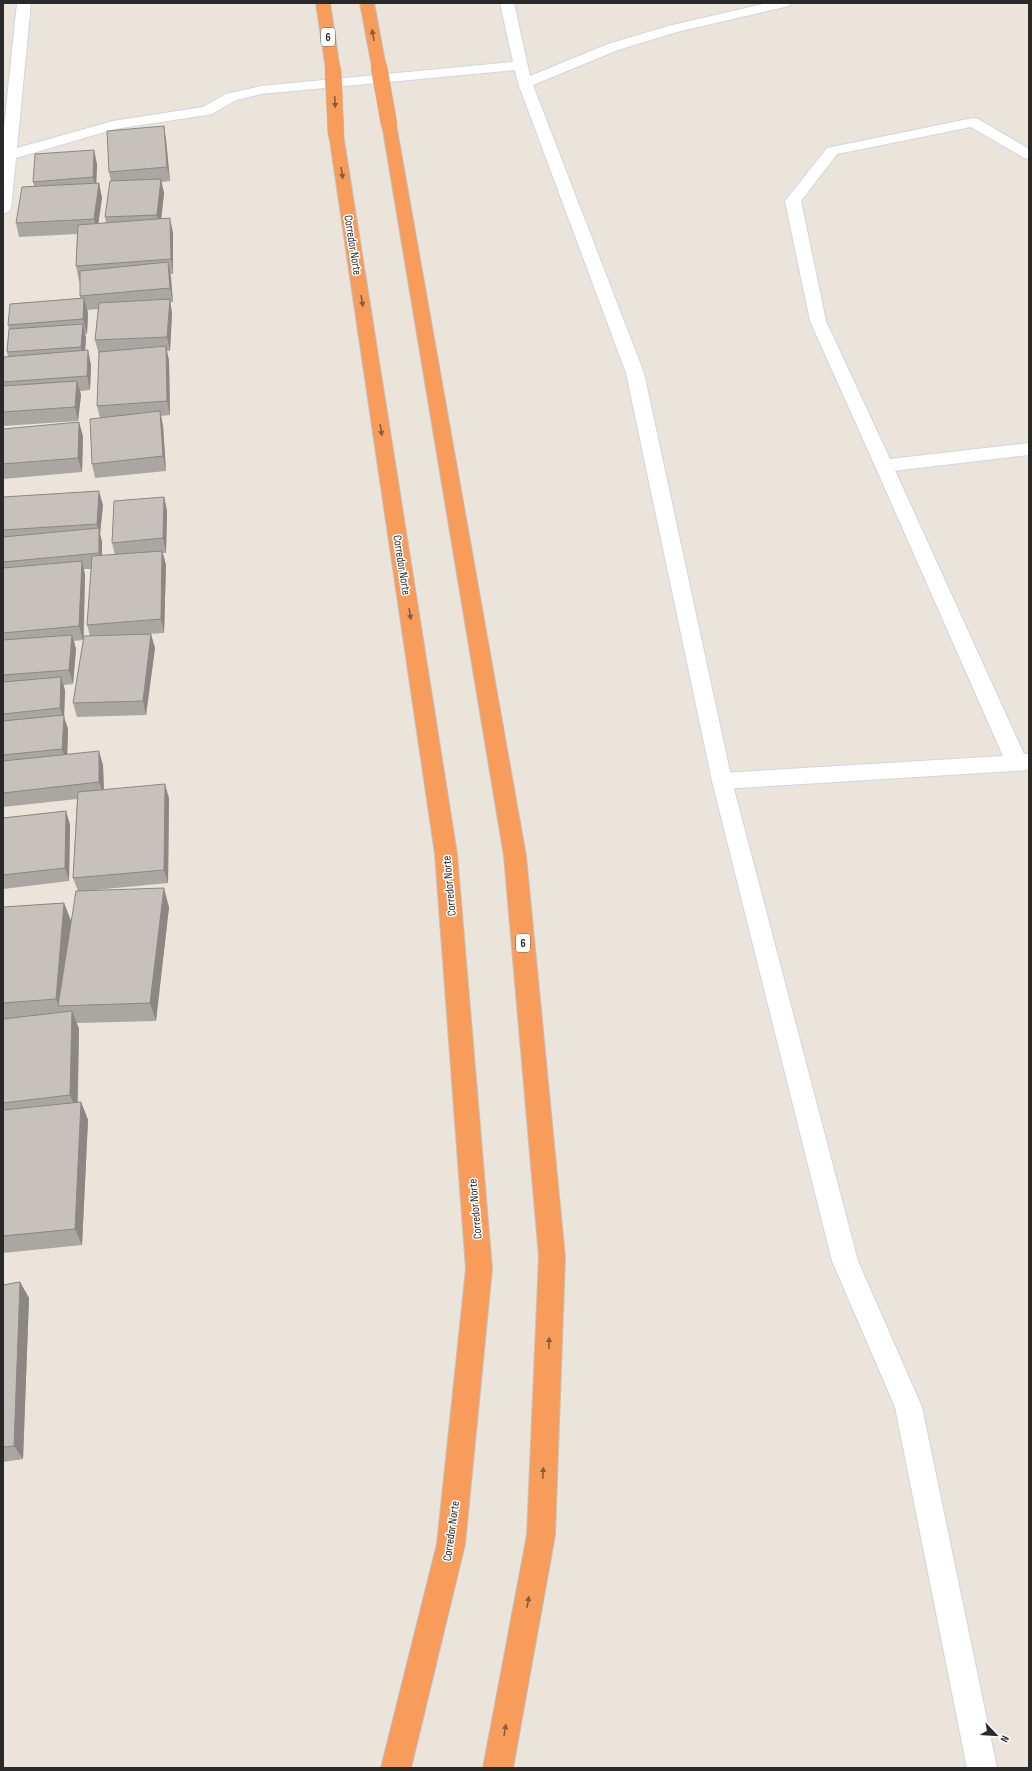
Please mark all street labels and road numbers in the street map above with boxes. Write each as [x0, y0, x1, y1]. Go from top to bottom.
road number: 6 [321, 28, 335, 46]
street label: Corredor Norte [340, 214, 365, 276]
street label: Corredor Norte [389, 534, 414, 596]
street label: Corredor Norte [439, 855, 460, 917]
road number: 6 [516, 934, 530, 952]
street label: Corredor Norte [465, 1178, 486, 1240]
street label: Corredor Norte [440, 1500, 463, 1562]

